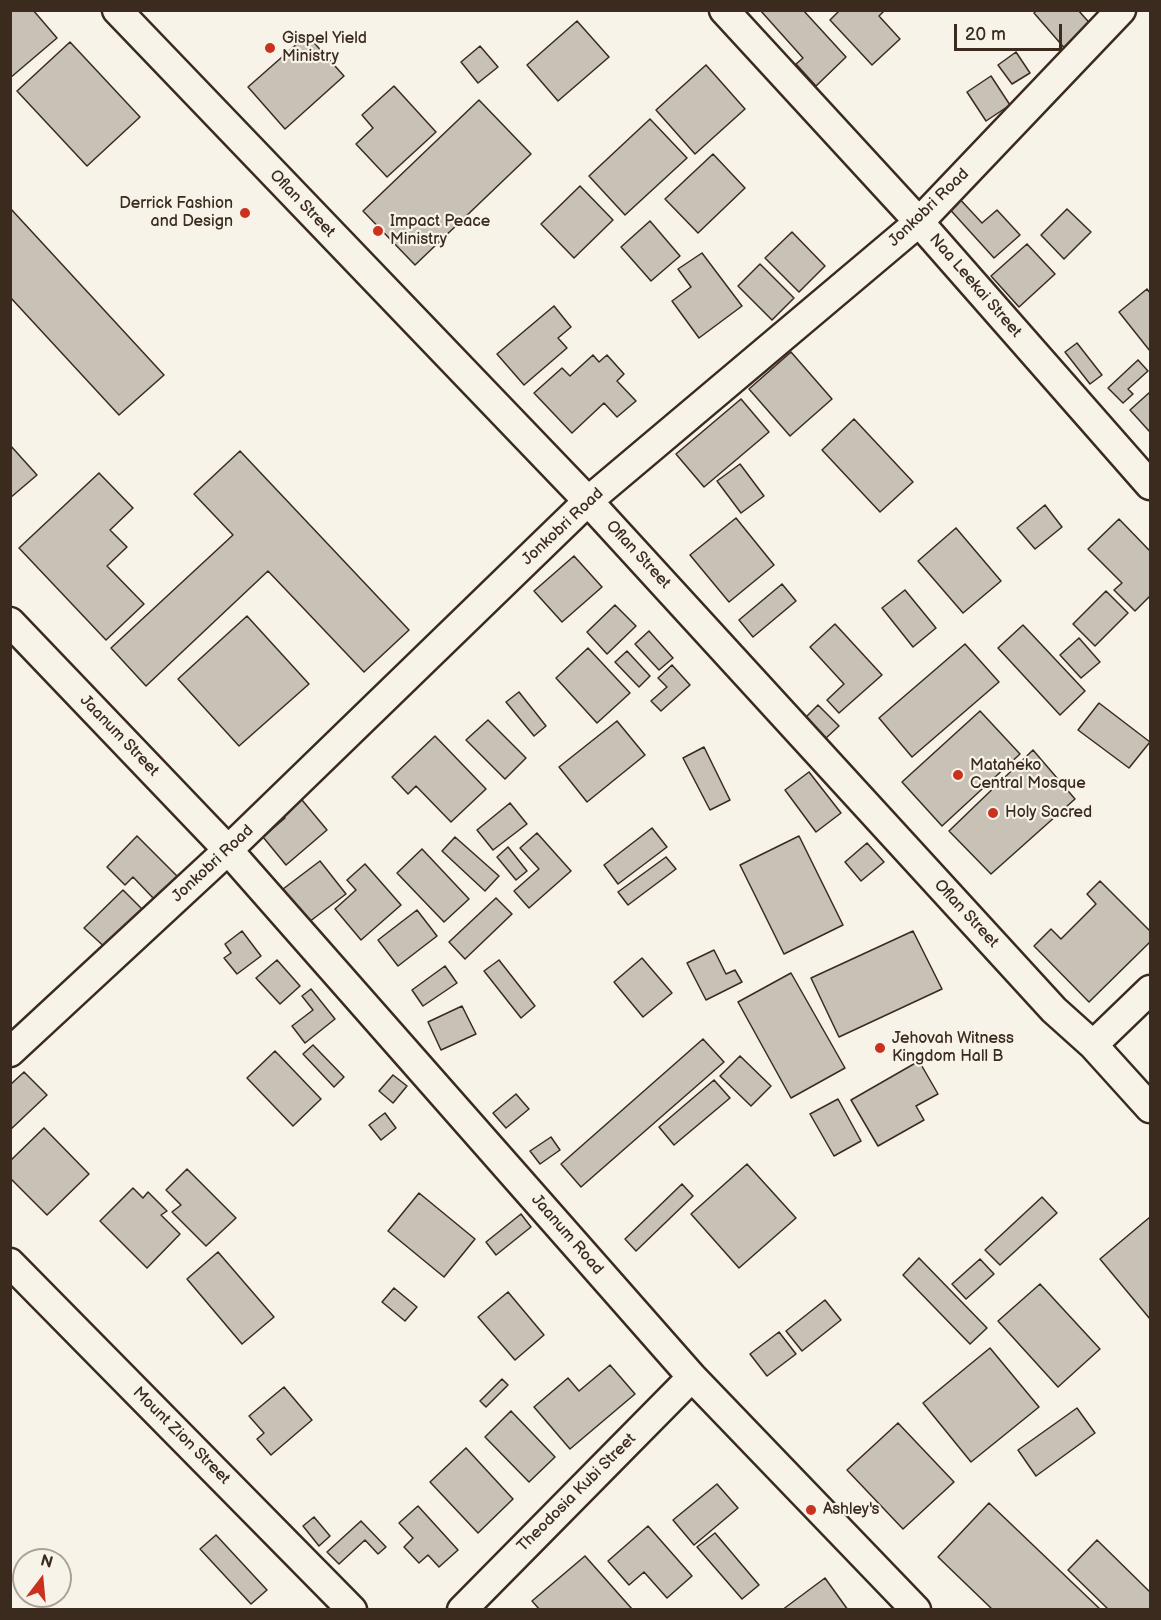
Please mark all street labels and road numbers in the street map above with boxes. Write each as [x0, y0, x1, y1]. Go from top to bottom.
street label: Jonkobri Road [885, 165, 973, 251]
street label: Oflan Street [265, 166, 339, 242]
street label: Naa Leekai Street [925, 230, 1025, 342]
street label: Jonkobri Road [518, 484, 608, 570]
street label: Oflan Street [602, 517, 674, 593]
street label: Jaanum Street [75, 691, 163, 781]
street label: Jonkobri Road [168, 821, 258, 907]
street label: Oflan Street [930, 876, 1002, 952]
street label: Jaanum Road [527, 1191, 607, 1279]
street label: Mount Zion Street [128, 1383, 234, 1489]
street label: Theodosia Kubi Street [514, 1430, 640, 1556]

